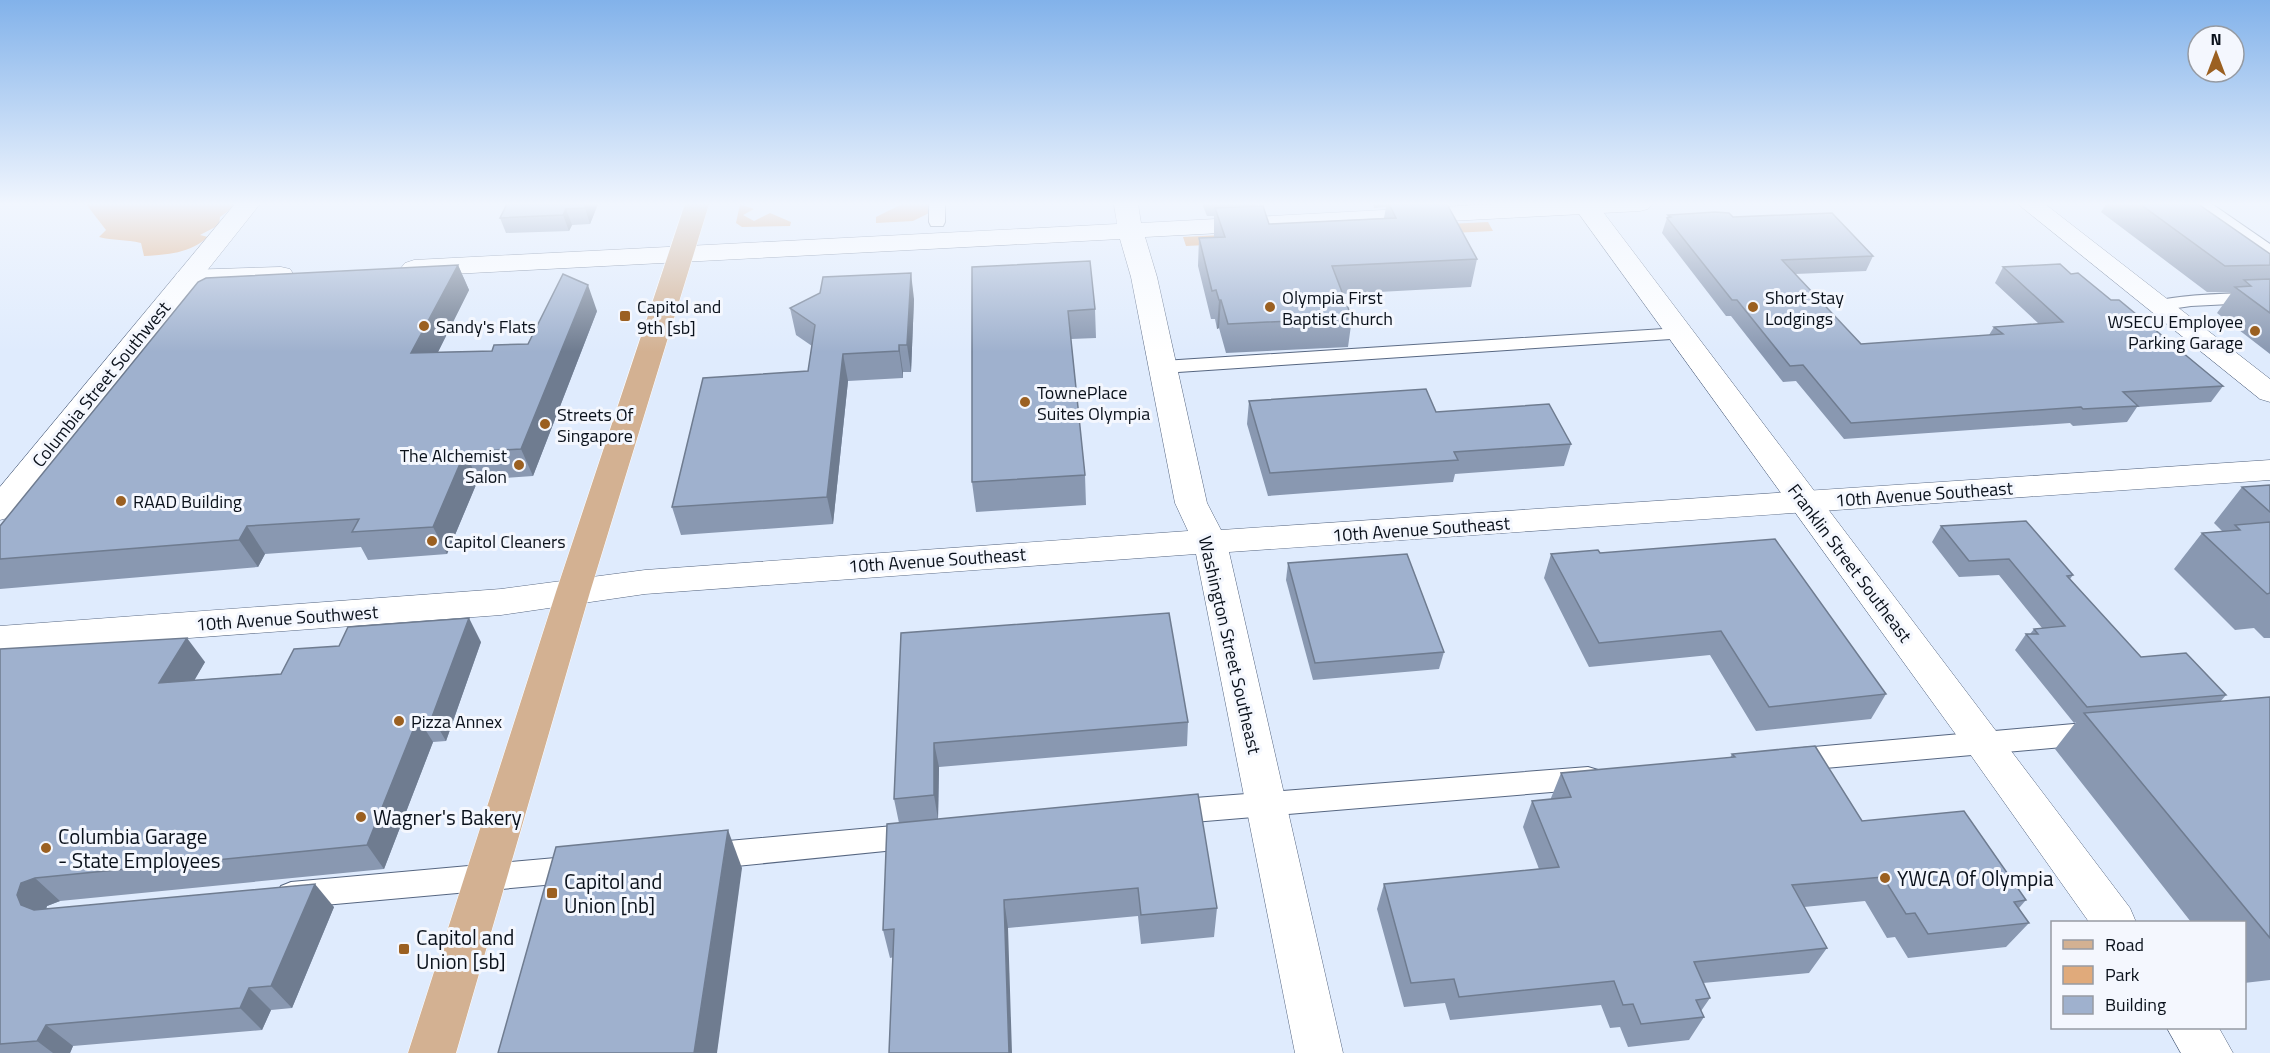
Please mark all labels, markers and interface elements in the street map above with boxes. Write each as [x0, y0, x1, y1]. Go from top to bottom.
north arrow [2186, 24, 2246, 84]
text: N [2210, 27, 2222, 51]
place label: Olympia First Baptist Church [1282, 284, 1393, 332]
place label: Short Stay Lodgings [1765, 284, 1844, 332]
place label: Capitol and 9th [sb] [637, 293, 721, 341]
street label: Columbia Street Southwest [25, 295, 177, 473]
marker: Olympia First Baptist Church [1263, 300, 1277, 314]
marker: Short Stay Lodgings [1746, 300, 1760, 314]
place label: WSECU Employee Parking Garage [2107, 308, 2243, 356]
marker: Capitol and 9th [sb] [618, 309, 632, 323]
place label: Sandy's Flats [436, 313, 536, 340]
marker: Sandy's Flats [417, 319, 431, 333]
marker: WSECU Employee Parking Garage [2248, 324, 2262, 338]
place label: TownePlace Suites Olympia [1037, 379, 1150, 427]
marker: TownePlace Suites Olympia [1018, 395, 1032, 409]
place label: Streets Of Singapore [557, 401, 634, 449]
marker: Streets Of Singapore [538, 417, 552, 431]
place label: The Alchemist Salon [400, 442, 508, 490]
marker: The Alchemist Salon [512, 458, 526, 472]
street label: 10th Avenue Southeast [1834, 474, 2014, 514]
street label: Franklin Street Southeast [1781, 478, 1919, 648]
place label: RAAD Building [133, 488, 242, 515]
marker: RAAD Building [114, 494, 128, 508]
street label: 10th Avenue Southeast [1331, 509, 1511, 549]
place label: Capitol Cleaners [444, 528, 566, 555]
street label: Washington Street Southeast [1192, 533, 1268, 757]
marker: Capitol Cleaners [425, 534, 439, 548]
street label: 10th Avenue Southeast [847, 540, 1027, 580]
street label: 10th Avenue Southwest [195, 598, 380, 638]
place label: Pizza Annex [411, 708, 502, 735]
marker: Pizza Annex [392, 714, 406, 728]
place label: Wagner's Bakery [373, 801, 522, 833]
marker: Wagner's Bakery [354, 810, 368, 824]
place label: Columbia Garage - State Employees [58, 820, 220, 876]
marker: Columbia Garage - State Employees [39, 841, 53, 855]
place label: YWCA Of Olympia [1897, 862, 2054, 894]
place label: Capitol and Union [nb] [564, 865, 662, 921]
marker: YWCA Of Olympia [1878, 871, 1892, 885]
marker: Capitol and Union [nb] [545, 886, 559, 900]
place label: Capitol and Union [sb] [416, 921, 514, 977]
legend [2051, 921, 2246, 1029]
text: Road [2105, 931, 2144, 958]
marker: Capitol and Union [sb] [397, 942, 411, 956]
text: Park [2105, 961, 2140, 988]
text: Building [2105, 991, 2166, 1018]

